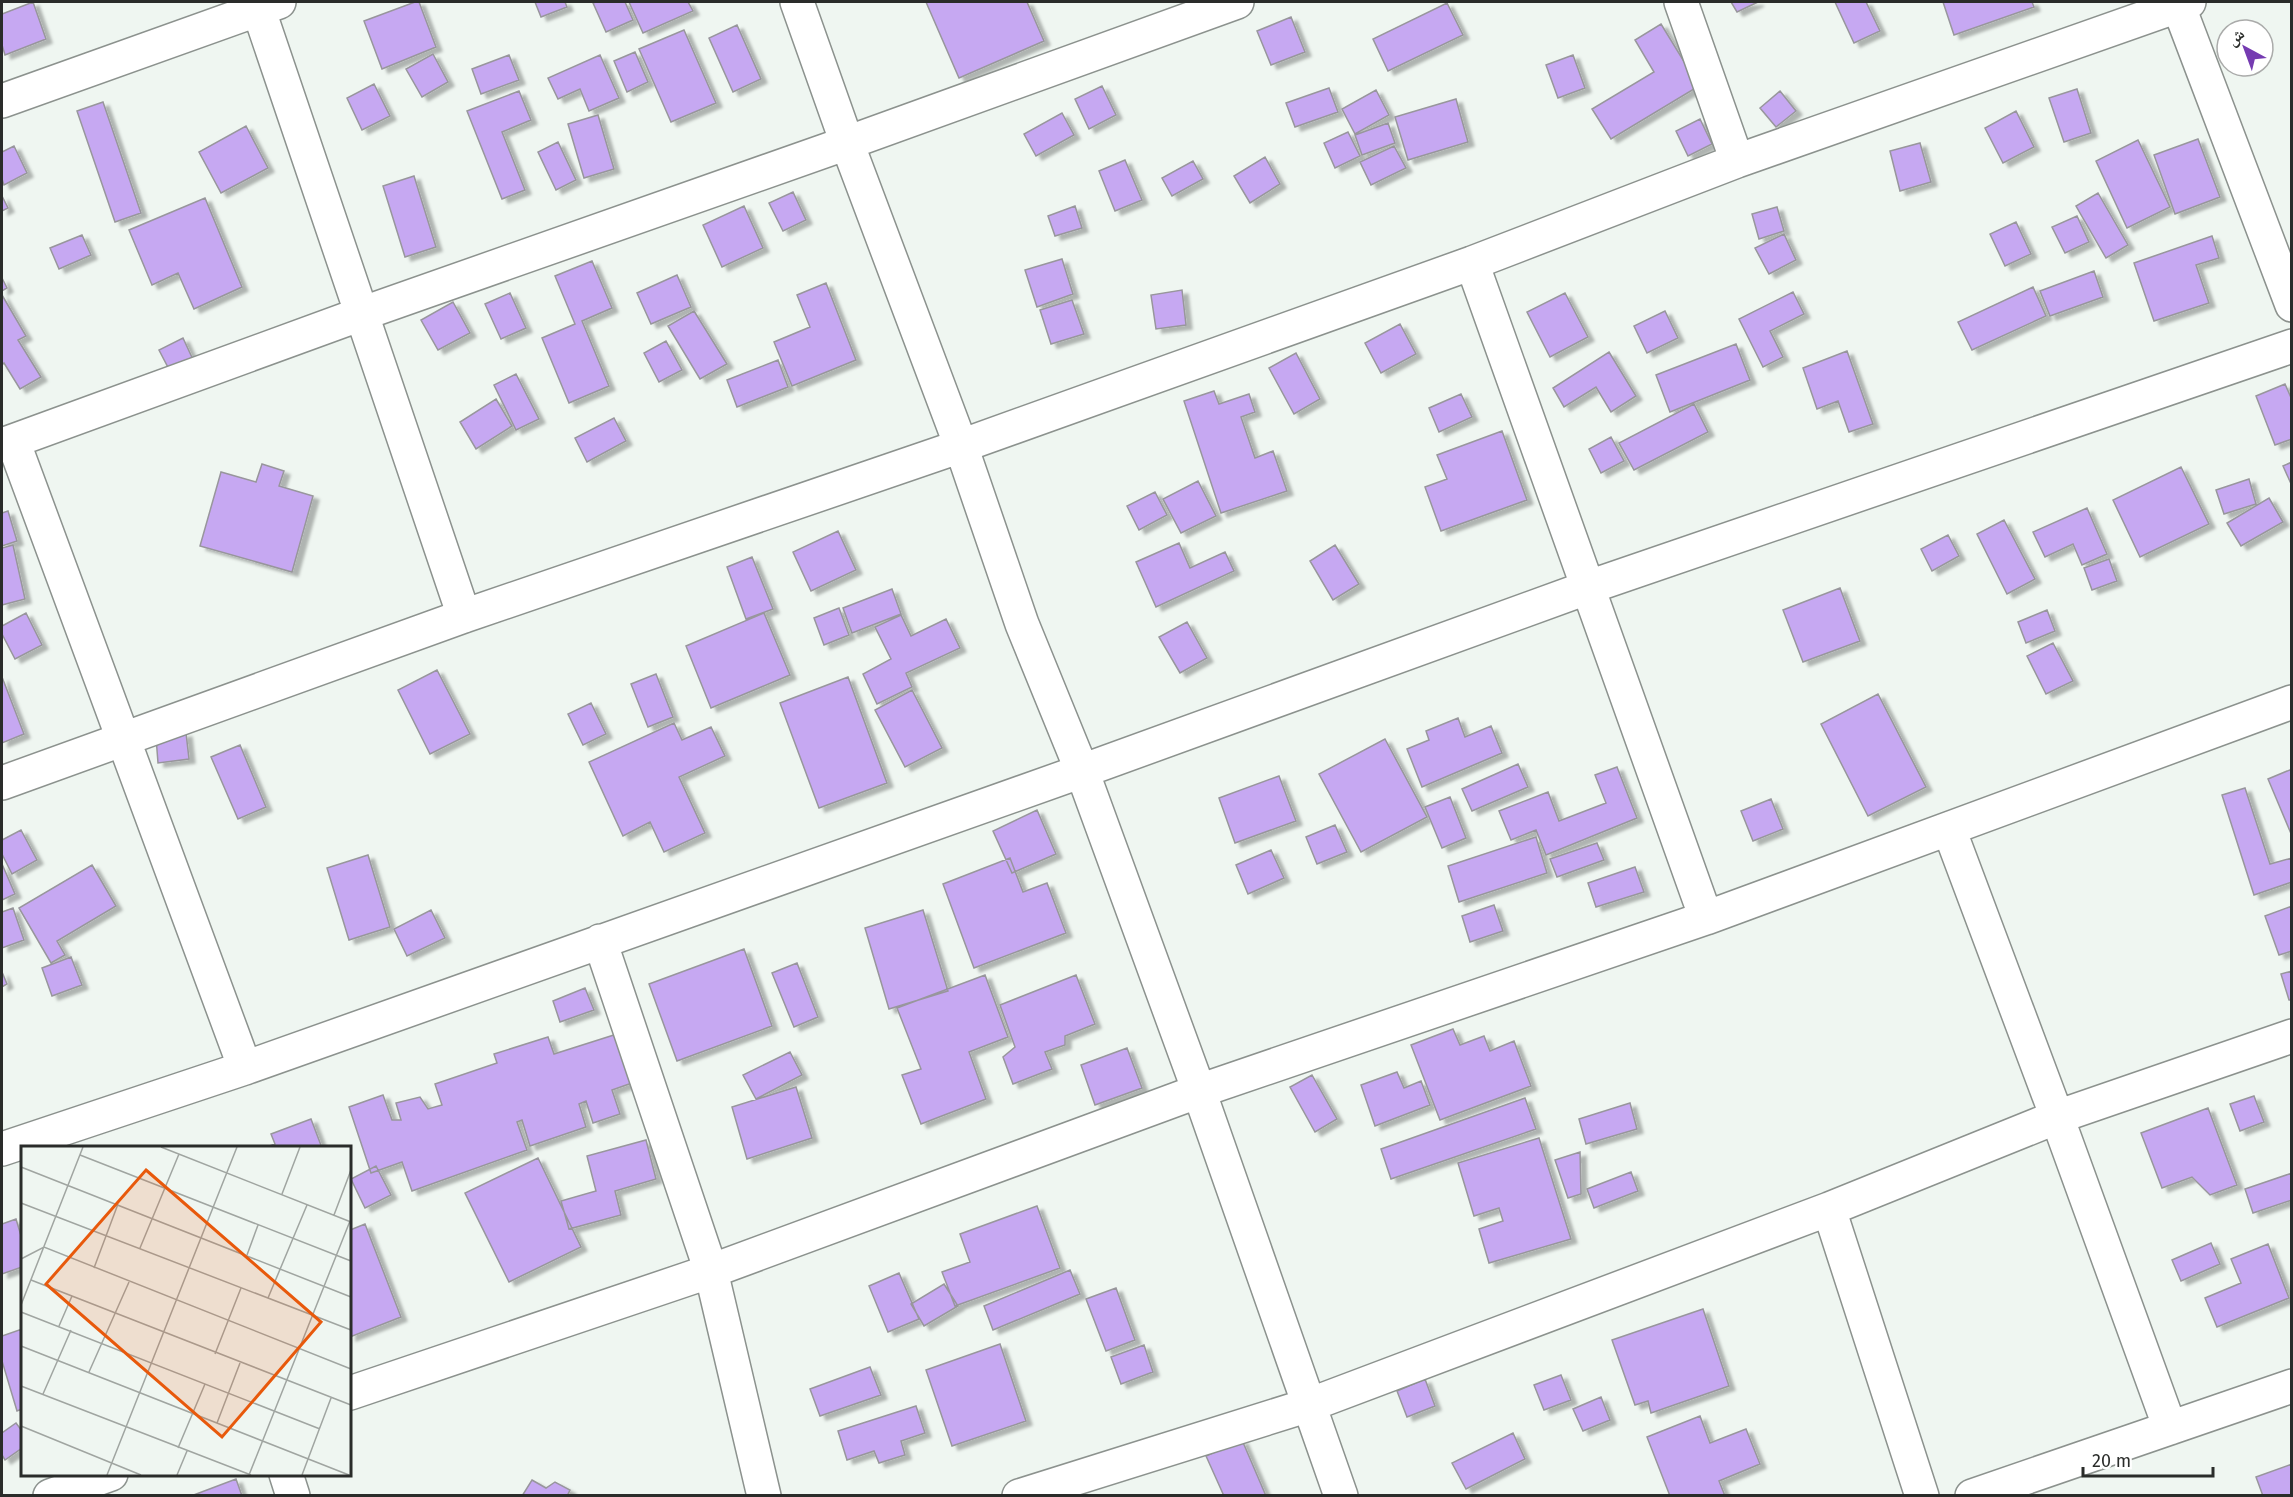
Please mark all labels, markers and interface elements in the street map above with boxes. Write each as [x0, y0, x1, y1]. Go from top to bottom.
north arrow [2215, 18, 2275, 78]
text: ش [2223, 24, 2248, 50]
inset map [21, 1146, 351, 1476]
scale bar [2083, 1440, 2214, 1478]
text: 20 m [2092, 1450, 2131, 1472]

